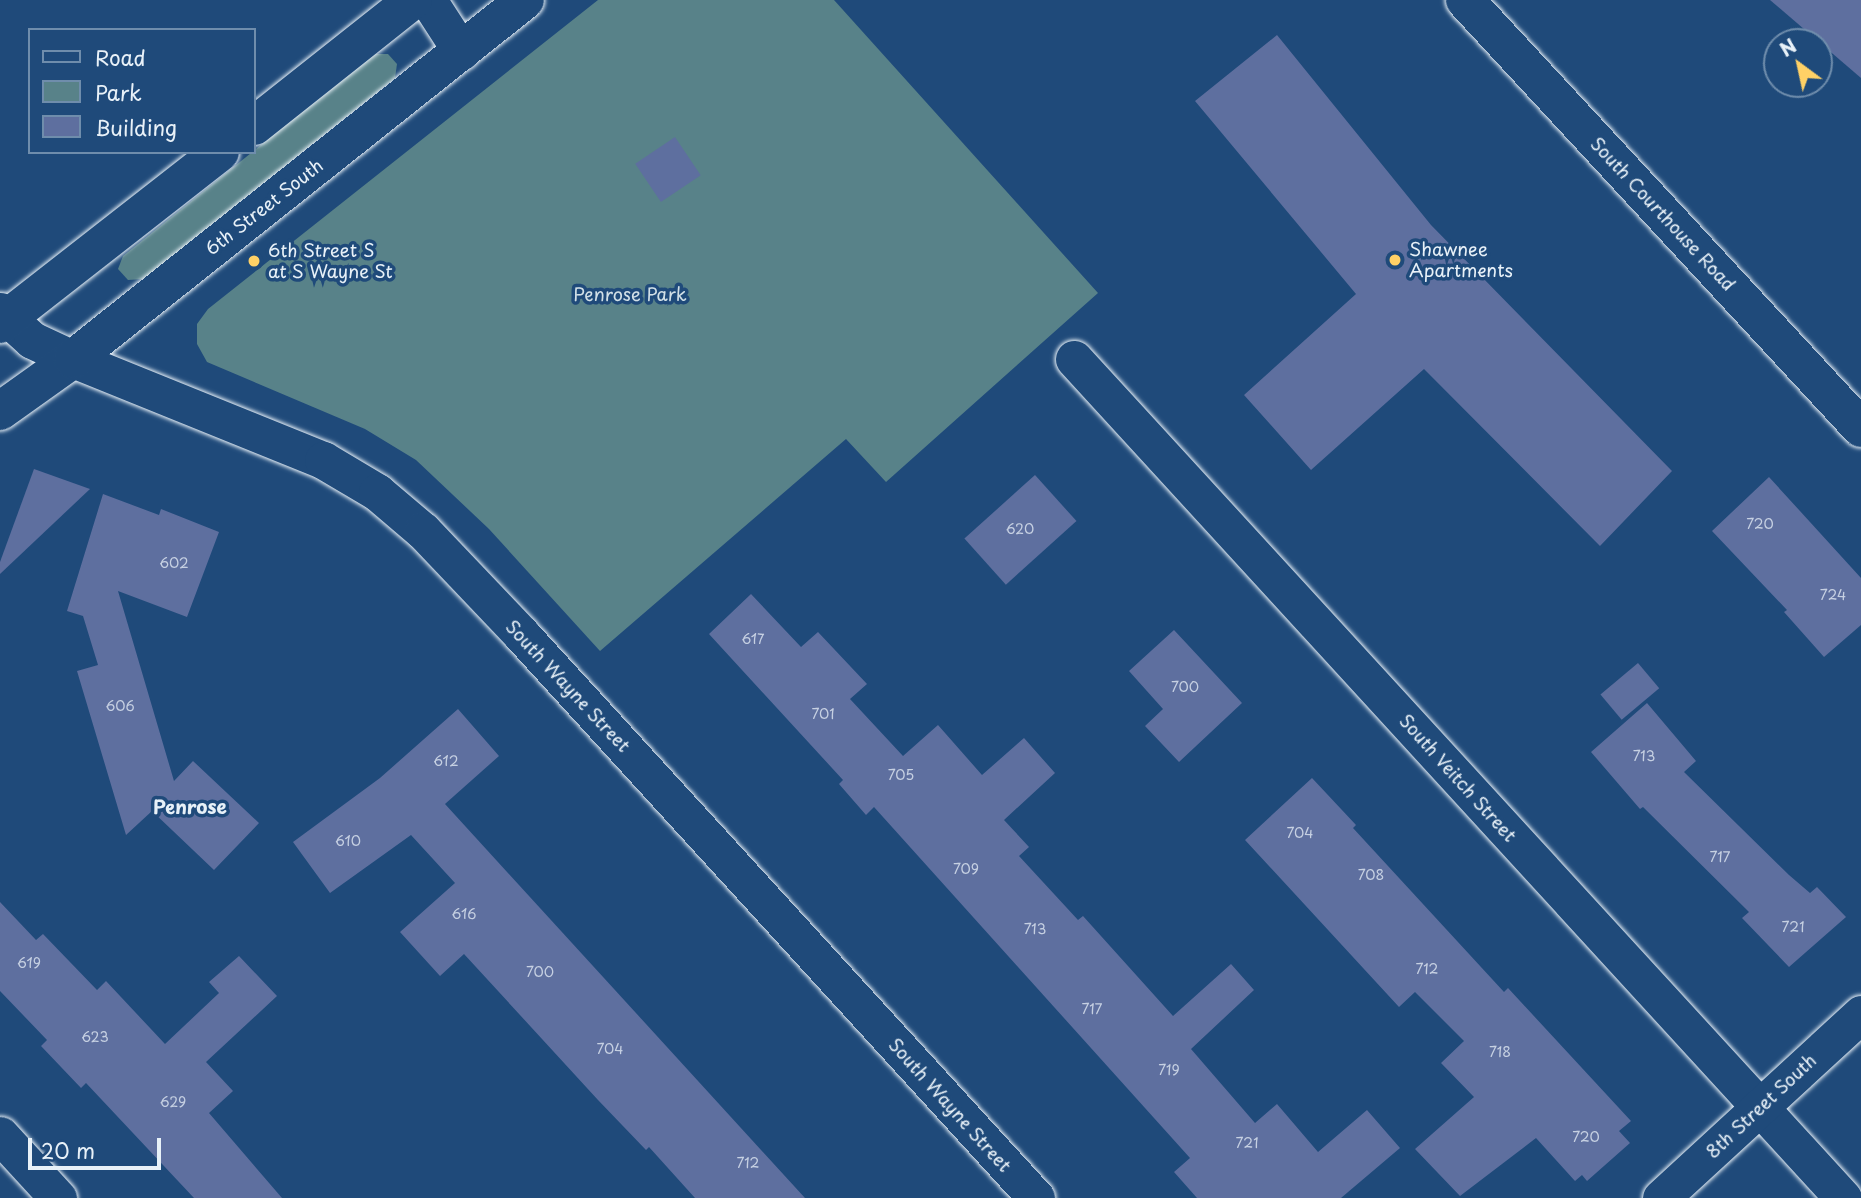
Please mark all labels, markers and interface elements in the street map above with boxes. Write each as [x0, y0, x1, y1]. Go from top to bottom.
legend [28, 28, 256, 154]
north arrow [1763, 28, 1833, 98]
text: N [1774, 31, 1802, 63]
text: Road [95, 41, 146, 73]
text: Park [95, 76, 142, 108]
text: Building [95, 111, 177, 143]
street label: South Courthouse Road [1586, 132, 1740, 296]
street label: 6th Street South [200, 154, 328, 260]
place label: Shawnee Apartments [1409, 239, 1513, 282]
place label: 6th Street S at S Wayne St [268, 240, 394, 282]
marker: Shawnee Apartments [1387, 252, 1403, 268]
marker: 6th Street S at S Wayne St [246, 253, 262, 269]
park label: Penrose Park [573, 283, 687, 305]
house number: 720 [1746, 516, 1774, 532]
house number: 620 [1006, 521, 1034, 537]
house number: 602 [159, 555, 189, 571]
house number: 724 [1820, 587, 1846, 603]
street label: South Wayne Street [500, 614, 636, 758]
house number: 617 [741, 631, 765, 647]
house number: 700 [1171, 679, 1199, 695]
house number: 606 [105, 698, 135, 714]
house number: 701 [811, 706, 835, 722]
street label: South Veitch Street [1394, 709, 1522, 847]
house number: 713 [1633, 748, 1655, 764]
house number: 612 [433, 753, 459, 769]
house number: 705 [888, 767, 914, 783]
district label: Penrose [153, 796, 227, 818]
house number: 704 [1286, 825, 1314, 841]
house number: 610 [335, 833, 361, 849]
house number: 717 [1710, 849, 1730, 865]
house number: 709 [953, 861, 979, 877]
house number: 708 [1358, 867, 1384, 883]
house number: 616 [452, 906, 476, 922]
house number: 721 [1782, 919, 1804, 935]
house number: 713 [1024, 921, 1046, 937]
house number: 619 [17, 955, 41, 971]
house number: 712 [1415, 961, 1439, 977]
house number: 700 [526, 964, 554, 980]
house number: 717 [1082, 1001, 1102, 1017]
house number: 623 [81, 1029, 109, 1045]
street label: South Wayne Street [883, 1033, 1017, 1177]
house number: 704 [596, 1041, 624, 1057]
house number: 718 [1489, 1044, 1511, 1060]
street label: 8th Street South [1701, 1049, 1821, 1163]
house number: 719 [1158, 1062, 1180, 1078]
house number: 629 [160, 1094, 186, 1110]
scale bar [32, 1124, 164, 1168]
house number: 720 [1572, 1129, 1600, 1145]
text: 20 m [41, 1134, 95, 1166]
house number: 721 [1236, 1135, 1258, 1151]
house number: 712 [736, 1155, 760, 1171]

